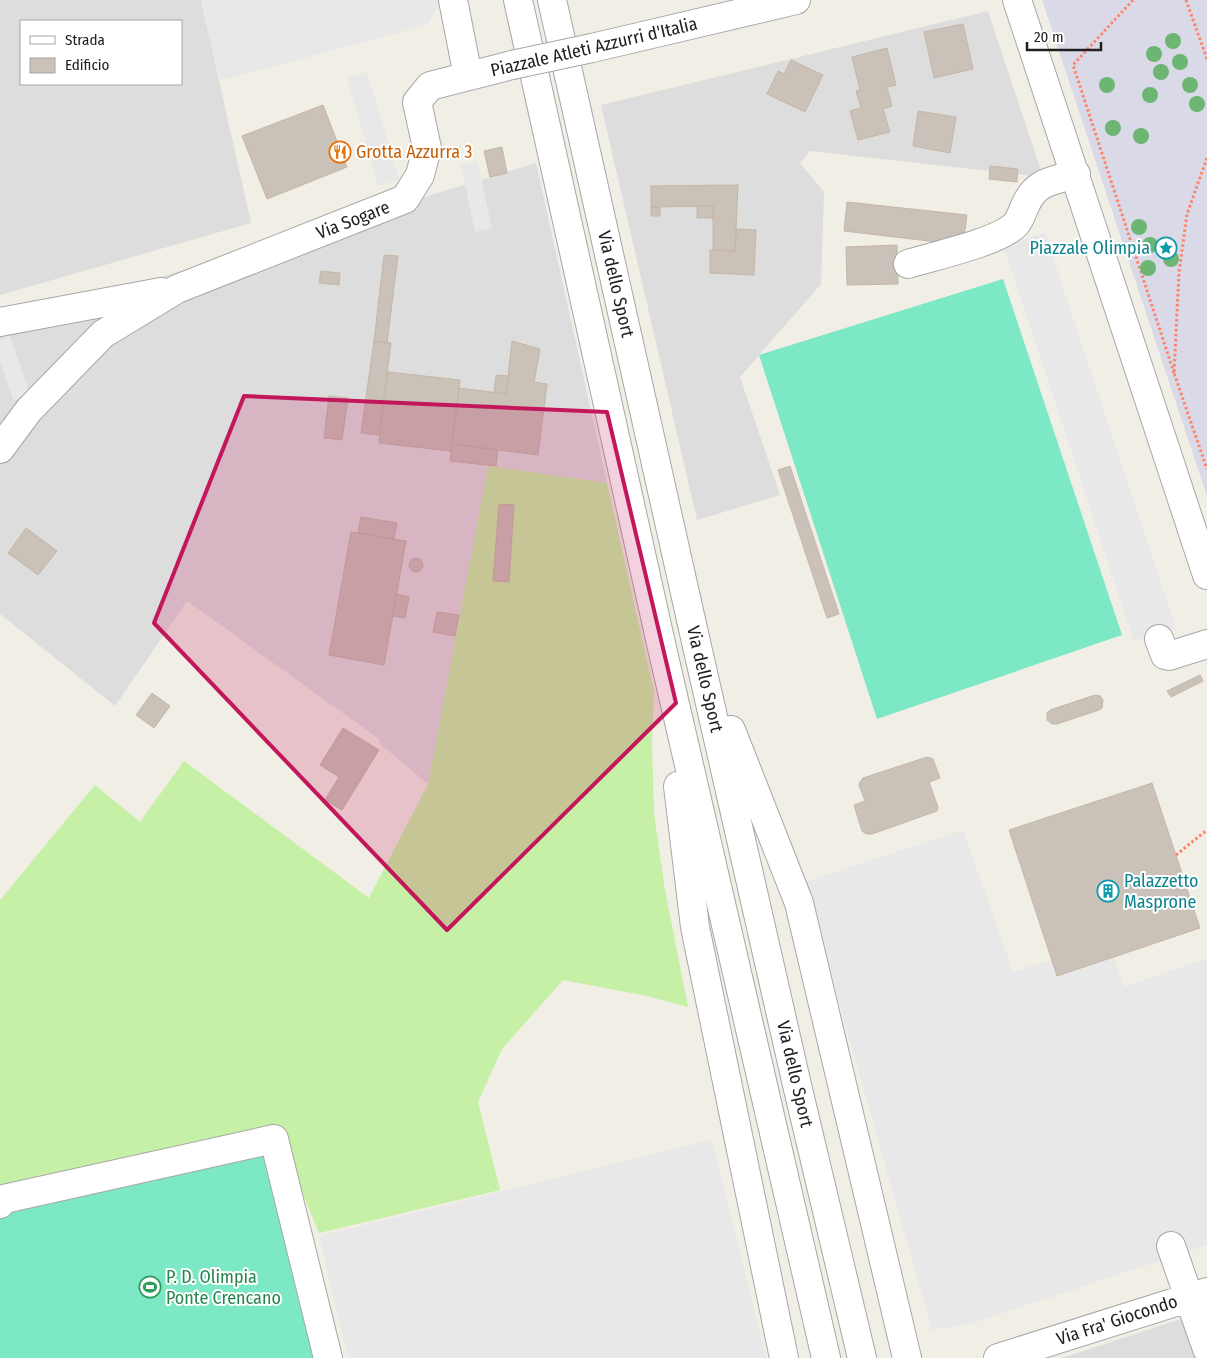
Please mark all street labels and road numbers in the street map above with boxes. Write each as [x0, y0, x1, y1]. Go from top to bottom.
street label: Piazzale Atleti Azzurri d'Italia [489, 12, 700, 81]
street label: Via Sogare [313, 196, 393, 244]
street label: Via dello Sport [593, 229, 639, 339]
street label: Via dello Sport [682, 624, 728, 734]
street label: Via dello Sport [772, 1019, 818, 1129]
street label: Via Fra' Giocondo [1054, 1290, 1180, 1350]

